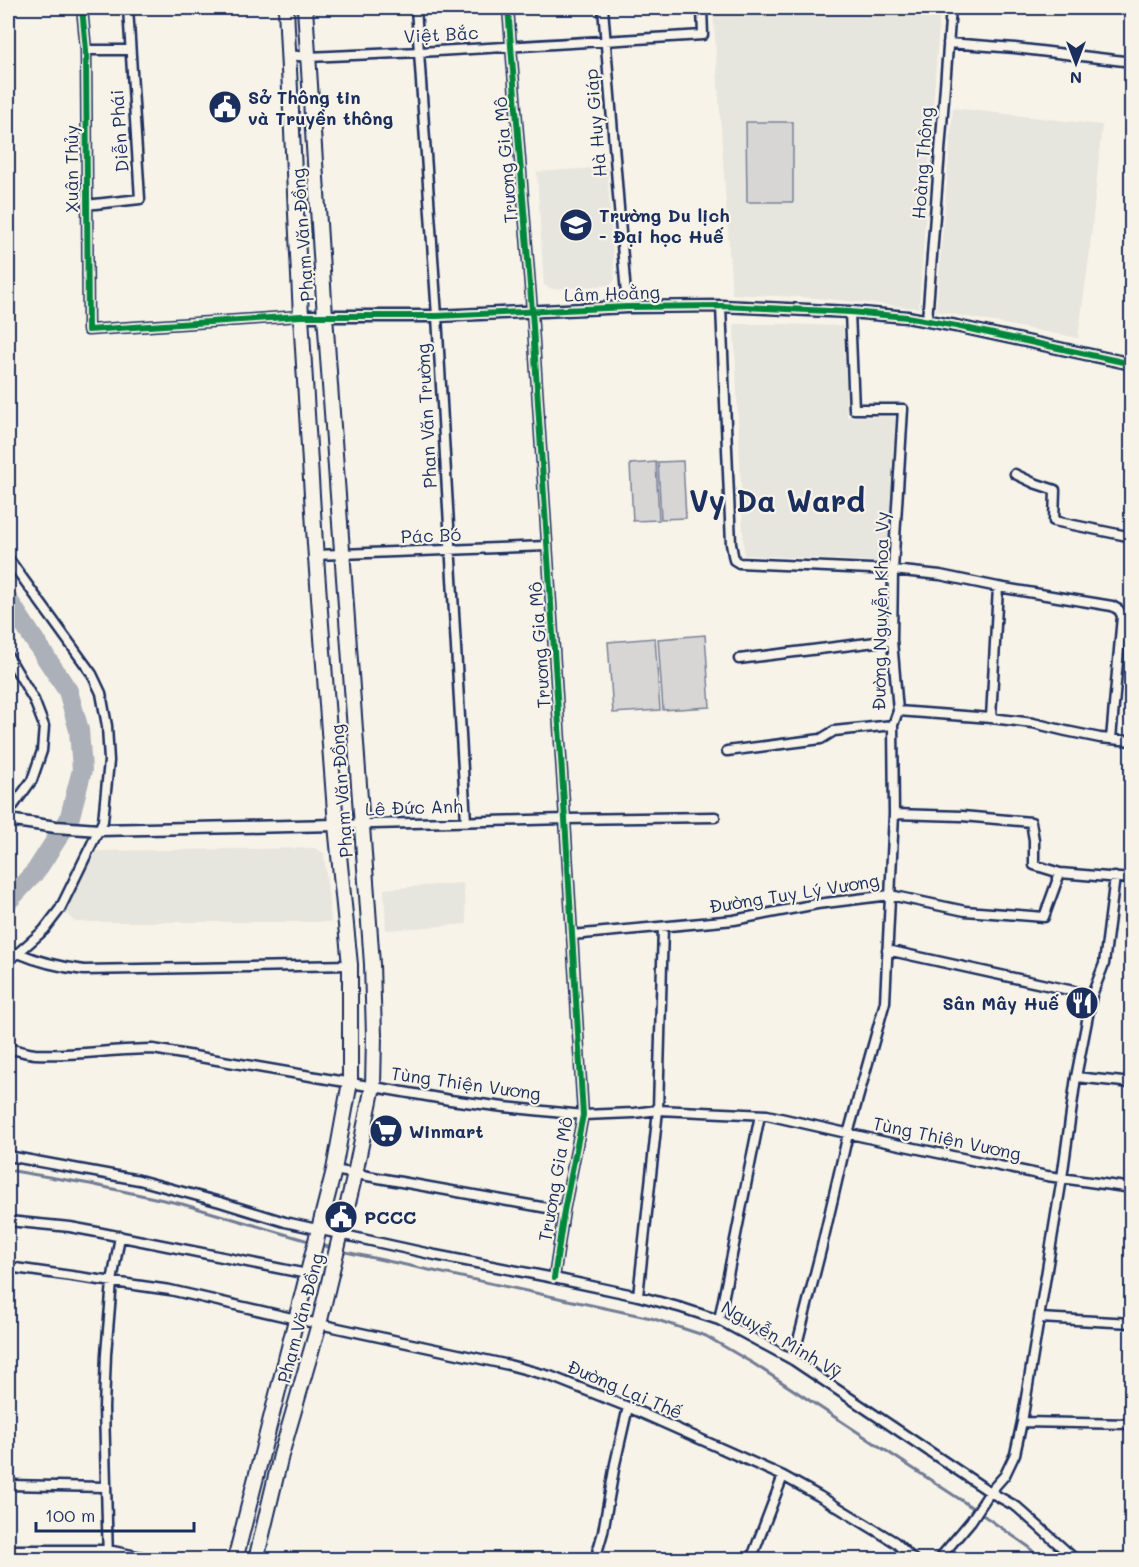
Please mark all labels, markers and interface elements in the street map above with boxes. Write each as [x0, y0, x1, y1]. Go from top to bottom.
street label: Việt Bắc [403, 20, 479, 48]
north arrow [1046, 33, 1106, 93]
street label: Hà Huy Giáp [578, 68, 612, 178]
text: N [1070, 68, 1082, 89]
place label: Sở Thông tin và Truyền thông [248, 85, 394, 130]
street label: Diễn Phái [104, 89, 134, 173]
public building icon: Sở Thông tin và Truyền thông [207, 89, 243, 125]
street label: Trương Gia Mô [488, 96, 522, 224]
street label: Hoàng Thông [906, 106, 938, 220]
street label: Xuân Thủy [59, 125, 83, 213]
street label: Phạm Văn Đồng [285, 168, 319, 302]
place label: Trường Du lịch - Đại học Huế [599, 203, 730, 248]
school or university icon: Trường Du lịch - Đại học Huế [558, 207, 594, 243]
street label: Lâm Hoằng [564, 279, 660, 307]
street label: Phan Văn Trường [410, 343, 442, 489]
district label: Vy Da Ward [689, 480, 865, 520]
street label: Đường Nguyễn Khoa Vy [866, 511, 894, 711]
street label: Pác Bó [400, 522, 462, 548]
street label: Trương Gia Mô [523, 581, 555, 709]
street label: Phạm Văn Đồng [324, 724, 358, 858]
street label: Lê Đức Anh [365, 793, 463, 821]
street label: Đường Tuy Lý Vương [707, 868, 881, 918]
restaurant icon: Sân Mây Huế [1064, 985, 1100, 1021]
place label: Sân Mây Huế [942, 991, 1059, 1015]
street label: Tùng Thiện Vương [390, 1061, 542, 1105]
street label: Tùng Thiện Vương [871, 1111, 1023, 1165]
supermarket icon: Winmart [368, 1113, 404, 1149]
street label: Trương Gia Mô [532, 1114, 578, 1243]
place label: Winmart [409, 1119, 483, 1143]
public building icon: PCCC [323, 1199, 359, 1235]
place label: PCCC [364, 1205, 416, 1229]
street label: Phạm Văn Đồng [271, 1250, 329, 1386]
street label: Nguyễn Minh Vỹ [717, 1295, 847, 1383]
street label: Đường Lại Thế [564, 1354, 686, 1424]
scale bar [36, 1495, 194, 1533]
text: 100 m [45, 1503, 95, 1527]

